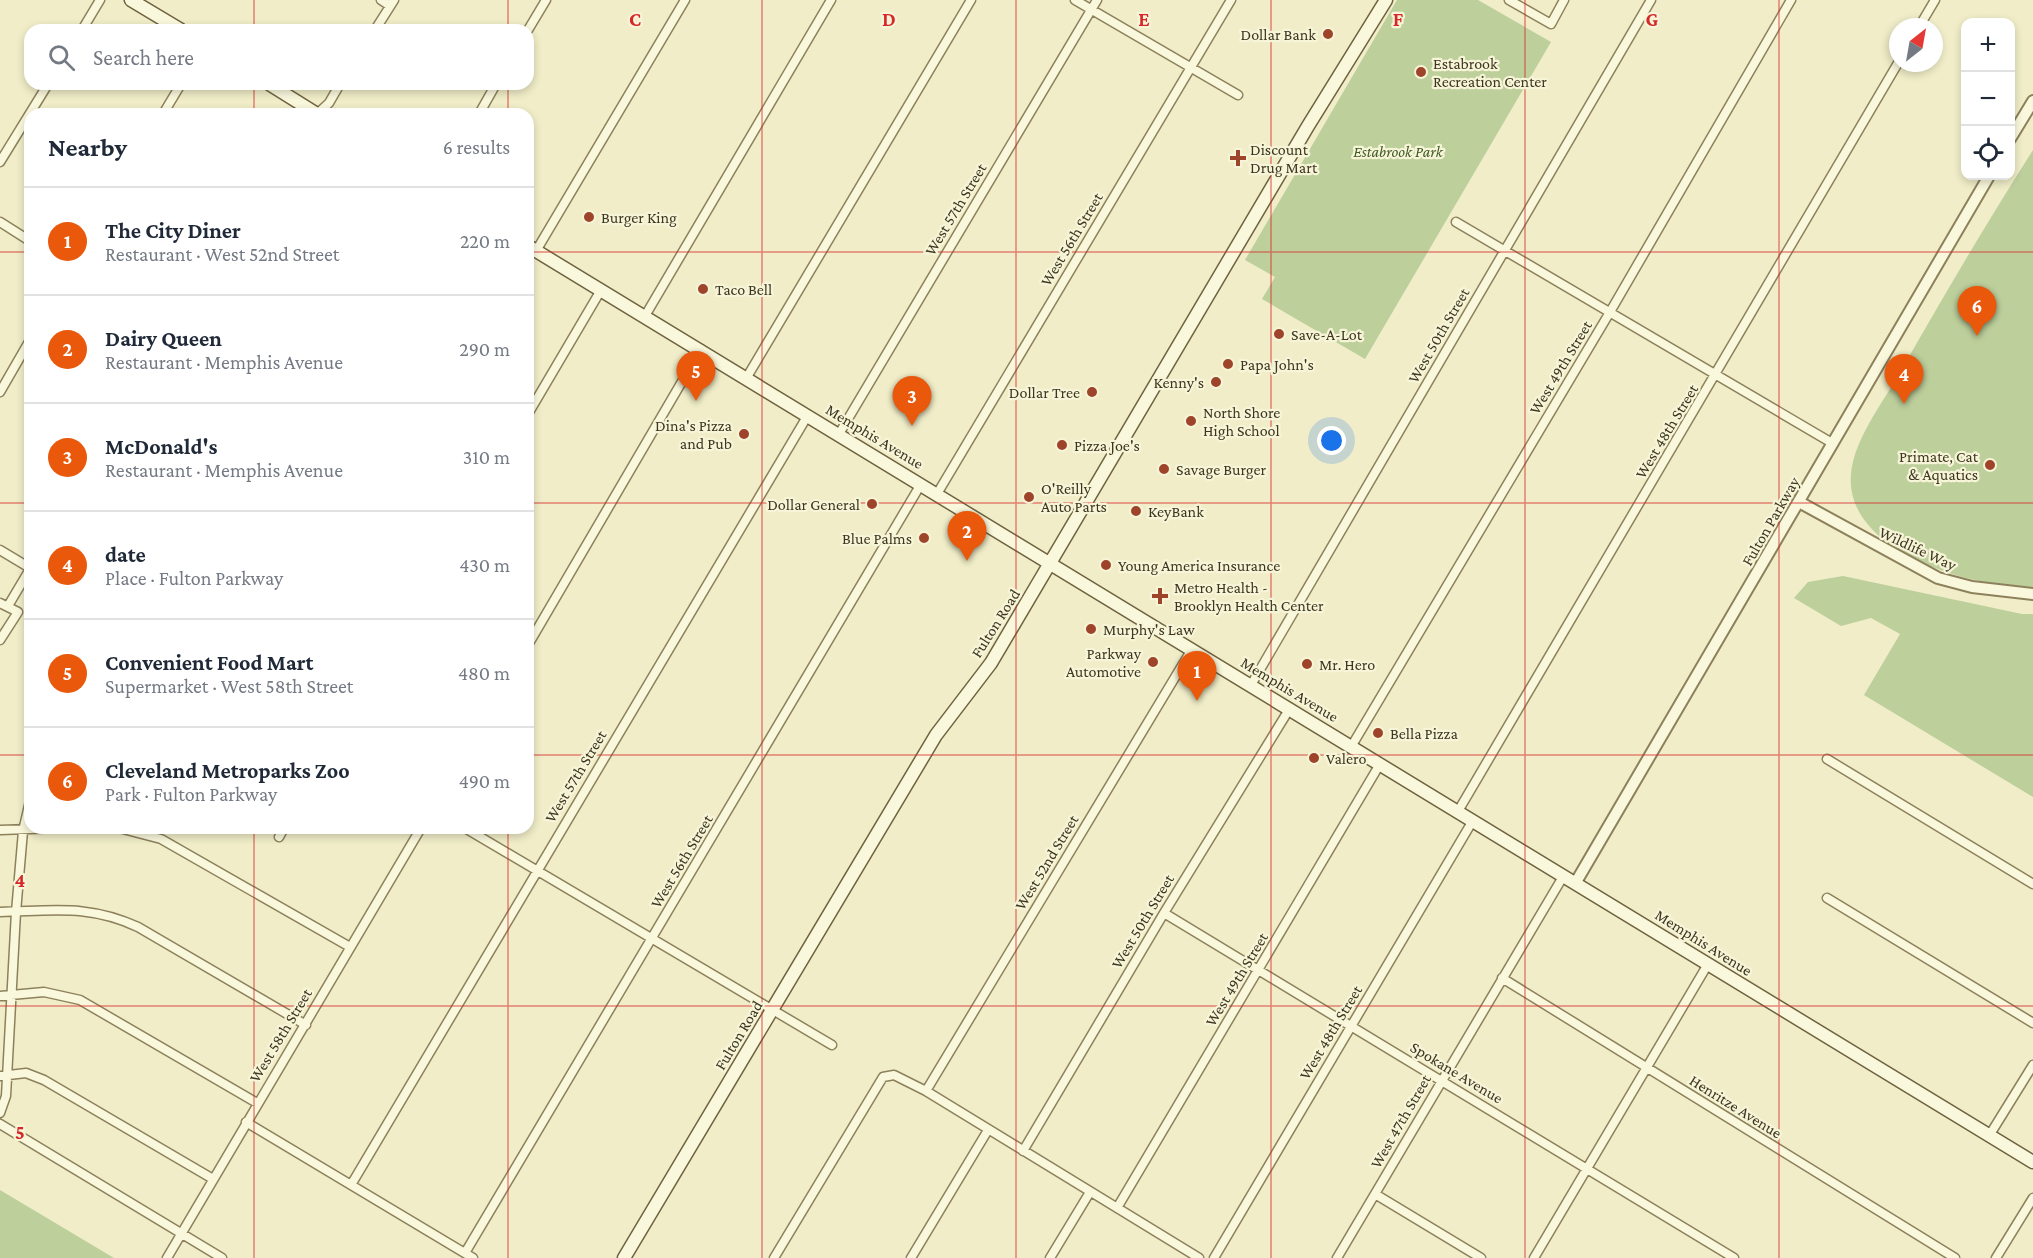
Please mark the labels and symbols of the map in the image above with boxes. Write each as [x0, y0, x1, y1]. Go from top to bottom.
text: C [629, 8, 641, 30]
text: D [882, 8, 896, 30]
text: E [1138, 8, 1150, 30]
text: F [1393, 8, 1404, 30]
text: G [1646, 8, 1659, 30]
north arrow [1889, 18, 1943, 72]
place label: Dollar Bank [1241, 26, 1316, 43]
marker: Dollar Bank [1321, 27, 1335, 41]
place label: Estabrook Recreation Center [1433, 55, 1547, 90]
marker: Estabrook Recreation Center [1414, 65, 1428, 79]
place label: Discount Drug Mart [1250, 141, 1318, 177]
park label: Estabrook Park [1353, 143, 1444, 160]
marker: Discount Drug Mart [1231, 151, 1245, 165]
street label: West 57th Street [921, 160, 990, 258]
street label: West 56th Street [1037, 189, 1106, 289]
place label: Burger King [601, 209, 677, 227]
marker: Burger King [582, 210, 596, 224]
place label: Taco Bell [715, 281, 772, 298]
marker: Taco Bell [696, 282, 710, 296]
street label: West 50th Street [1404, 284, 1473, 386]
pin: 6 [1958, 286, 1996, 336]
street label: West 49th Street [1526, 317, 1595, 417]
place label: Save-A-Lot [1291, 326, 1363, 343]
marker: Save-A-Lot [1272, 327, 1286, 341]
pin: 5 [676, 352, 716, 401]
pin: 4 [1884, 354, 1924, 404]
place label: Papa John's [1240, 356, 1314, 374]
marker: Papa John's [1221, 357, 1235, 371]
place label: Kenny's [1154, 374, 1204, 392]
marker: Kenny's [1209, 375, 1223, 389]
pin: 3 [892, 376, 932, 426]
street label: West 48th Street [1632, 381, 1702, 481]
place label: Dollar Tree [1009, 384, 1080, 401]
marker: Dollar Tree [1085, 385, 1099, 399]
street label: Memphis Avenue [822, 401, 927, 473]
place label: North Shore High School [1203, 404, 1280, 440]
marker: North Shore High School [1184, 414, 1198, 428]
place label: Dina's Pizza and Pub [655, 417, 733, 452]
your location [1317, 426, 1346, 455]
marker: Dina's Pizza and Pub [737, 427, 751, 441]
place label: Pizza Joe's [1074, 437, 1140, 455]
marker: Pizza Joe's [1055, 438, 1069, 452]
place label: Primate, Cat & Aquatics [1899, 448, 1979, 484]
marker: Primate, Cat & Aquatics [1983, 458, 1997, 472]
place label: Savage Burger [1176, 461, 1267, 479]
marker: Savage Burger [1157, 462, 1171, 476]
street label: Fulton Parkway [1738, 473, 1804, 569]
place label: O'Reilly Auto Parts [1041, 480, 1107, 515]
marker: O'Reilly Auto Parts [1022, 490, 1036, 504]
place label: Dollar General [767, 496, 860, 513]
marker: Dollar General [865, 497, 879, 511]
place label: KeyBank [1148, 503, 1204, 521]
marker: KeyBank [1129, 504, 1143, 518]
pin: 2 [948, 512, 986, 561]
street label: Wildlife Way [1876, 523, 1960, 575]
place label: Blue Palms [842, 530, 912, 547]
marker: Blue Palms [917, 531, 931, 545]
place label: Young America Insurance [1118, 557, 1280, 575]
marker: Young America Insurance [1099, 558, 1113, 572]
place label: Metro Health - Brooklyn Health Center [1174, 579, 1324, 615]
street label: Fulton Road [968, 585, 1023, 661]
marker: Metro Health - Brooklyn Health Center [1151, 587, 1169, 605]
place label: Murphy's Law [1103, 621, 1195, 639]
marker: Murphy's Law [1084, 622, 1098, 636]
place label: Parkway Automotive [1066, 645, 1142, 680]
pin: 1 [1178, 652, 1216, 701]
street label: Memphis Avenue [1237, 654, 1342, 726]
marker: Parkway Automotive [1146, 655, 1160, 669]
place label: Mr. Hero [1319, 656, 1375, 673]
marker: Mr. Hero [1300, 657, 1314, 671]
place label: Bella Pizza [1390, 725, 1458, 742]
marker: Bella Pizza [1371, 726, 1385, 740]
street label: West 57th Street [541, 727, 610, 825]
place label: Valero [1326, 750, 1366, 767]
marker: Valero [1307, 751, 1321, 765]
street label: West 56th Street [647, 811, 716, 911]
street label: West 52nd Street [1011, 811, 1082, 913]
text: 4 [15, 869, 26, 891]
street label: West 50th Street [1108, 871, 1178, 971]
street label: Memphis Avenue [1652, 906, 1755, 980]
street label: West 49th Street [1202, 929, 1271, 1029]
street label: West 48th Street [1296, 982, 1366, 1082]
street label: West 58th Street [246, 985, 315, 1085]
street label: Fulton Road [711, 997, 766, 1073]
street label: Spokane Avenue [1407, 1038, 1506, 1107]
street label: West 47th Street [1367, 1071, 1434, 1171]
street label: Henritze Avenue [1687, 1071, 1785, 1141]
text: 5 [15, 1121, 25, 1143]

